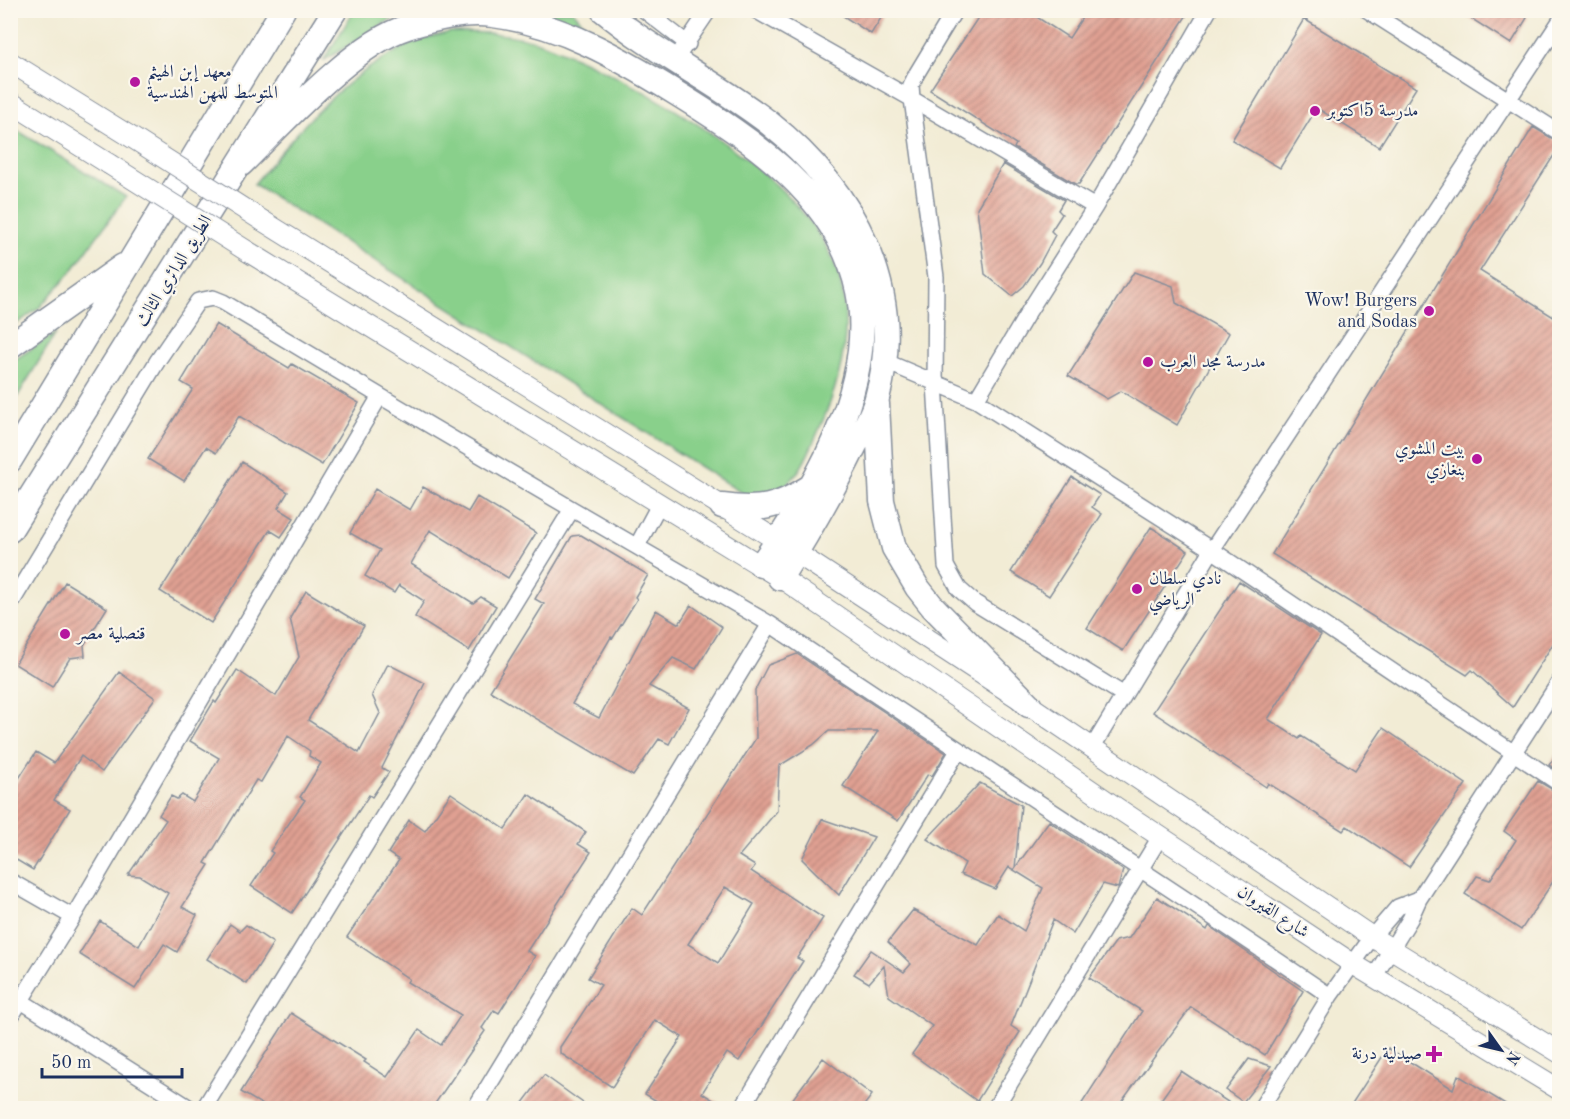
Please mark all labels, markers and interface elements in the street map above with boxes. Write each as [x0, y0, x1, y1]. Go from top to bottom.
place label: معهد إبن الهيثم المتوسط للمهن الهندسية [147, 63, 278, 104]
marker: معهد إبن الهيثم المتوسط للمهن الهندسية [128, 75, 142, 89]
place label: مدرسة 5اكتوبر [1325, 102, 1419, 121]
marker: مدرسة 5اكتوبر [1308, 104, 1322, 118]
street label: الطريق الدائري الثالث [132, 212, 220, 333]
place label: Wow! Burgers and Sodas [1304, 292, 1417, 331]
marker: Wow! Burgers and Sodas [1422, 304, 1436, 318]
place label: مدرسة مجد العرب [1160, 353, 1266, 373]
marker: مدرسة مجد العرب [1141, 355, 1155, 369]
place label: بيت المشوي بنغازي [1395, 440, 1465, 484]
marker: بيت المشوي بنغازي [1470, 452, 1484, 466]
place label: نادي سلطان الرياضي [1149, 570, 1222, 616]
marker: نادي سلطان الرياضي [1130, 582, 1144, 596]
place label: قنصلية مصر [75, 625, 146, 645]
marker: قنصلية مصر [58, 627, 72, 641]
street label: شارع القيروان [1231, 882, 1312, 946]
north arrow [1471, 1020, 1531, 1080]
scale bar [42, 1041, 182, 1079]
place label: صيدلية درنة [1352, 1045, 1422, 1064]
marker: صيدلية درنة [1427, 1047, 1441, 1061]
text: N [1501, 1048, 1522, 1067]
text: 50 m [51, 1054, 91, 1072]

